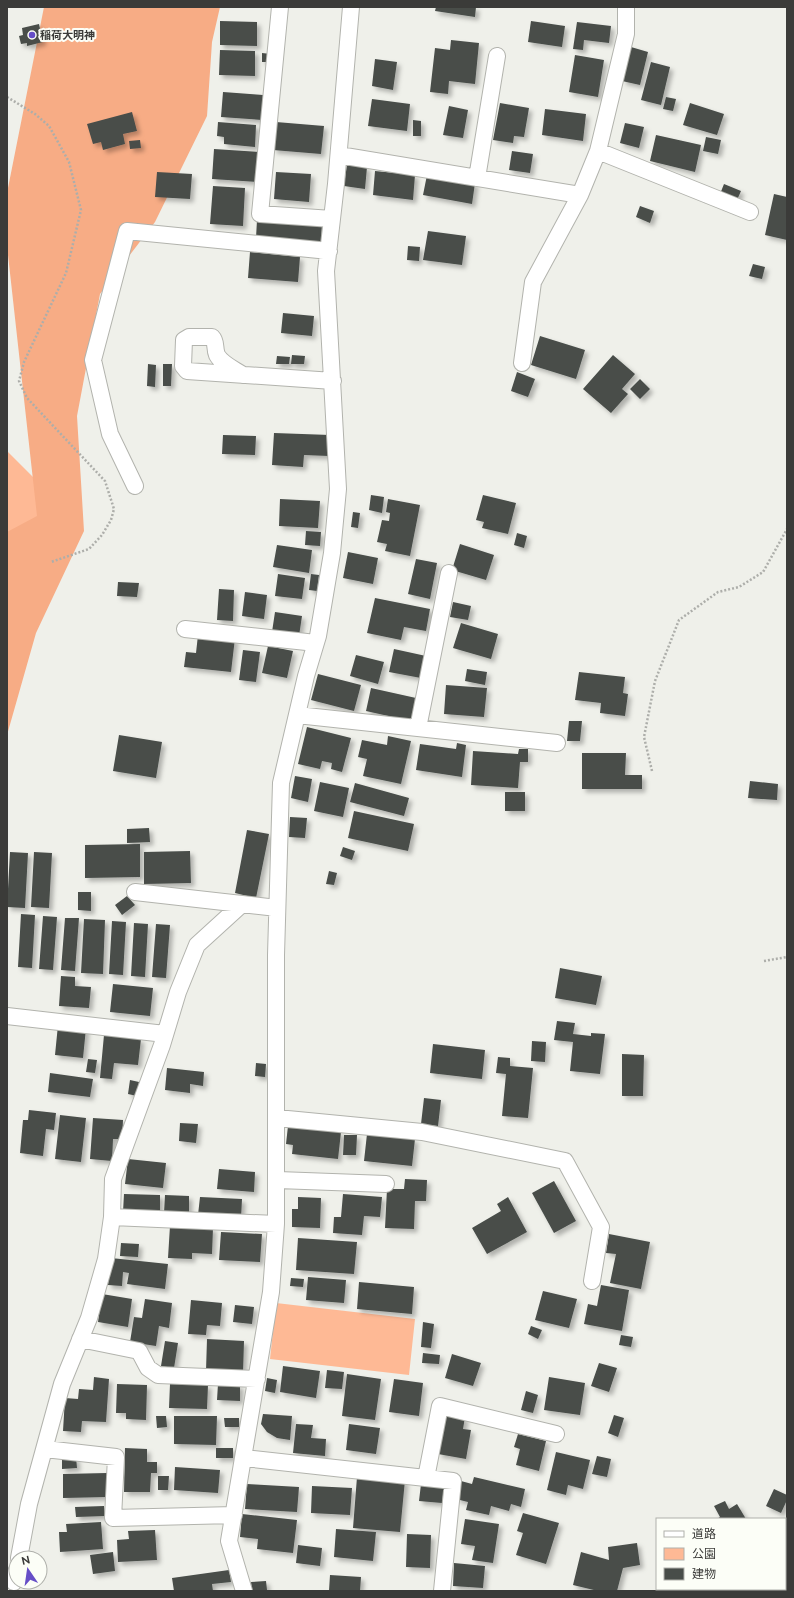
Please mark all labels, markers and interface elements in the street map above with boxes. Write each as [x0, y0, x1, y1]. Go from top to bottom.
place label: 稲荷大明神 [40, 29, 95, 42]
marker: 稲荷大明神 [27, 30, 37, 40]
legend [656, 1518, 786, 1590]
text: 道路 [692, 1527, 716, 1541]
text: 公園 [692, 1547, 716, 1561]
north arrow [8, 1550, 48, 1590]
text: N [20, 1553, 31, 1568]
text: 建物 [692, 1567, 716, 1581]

